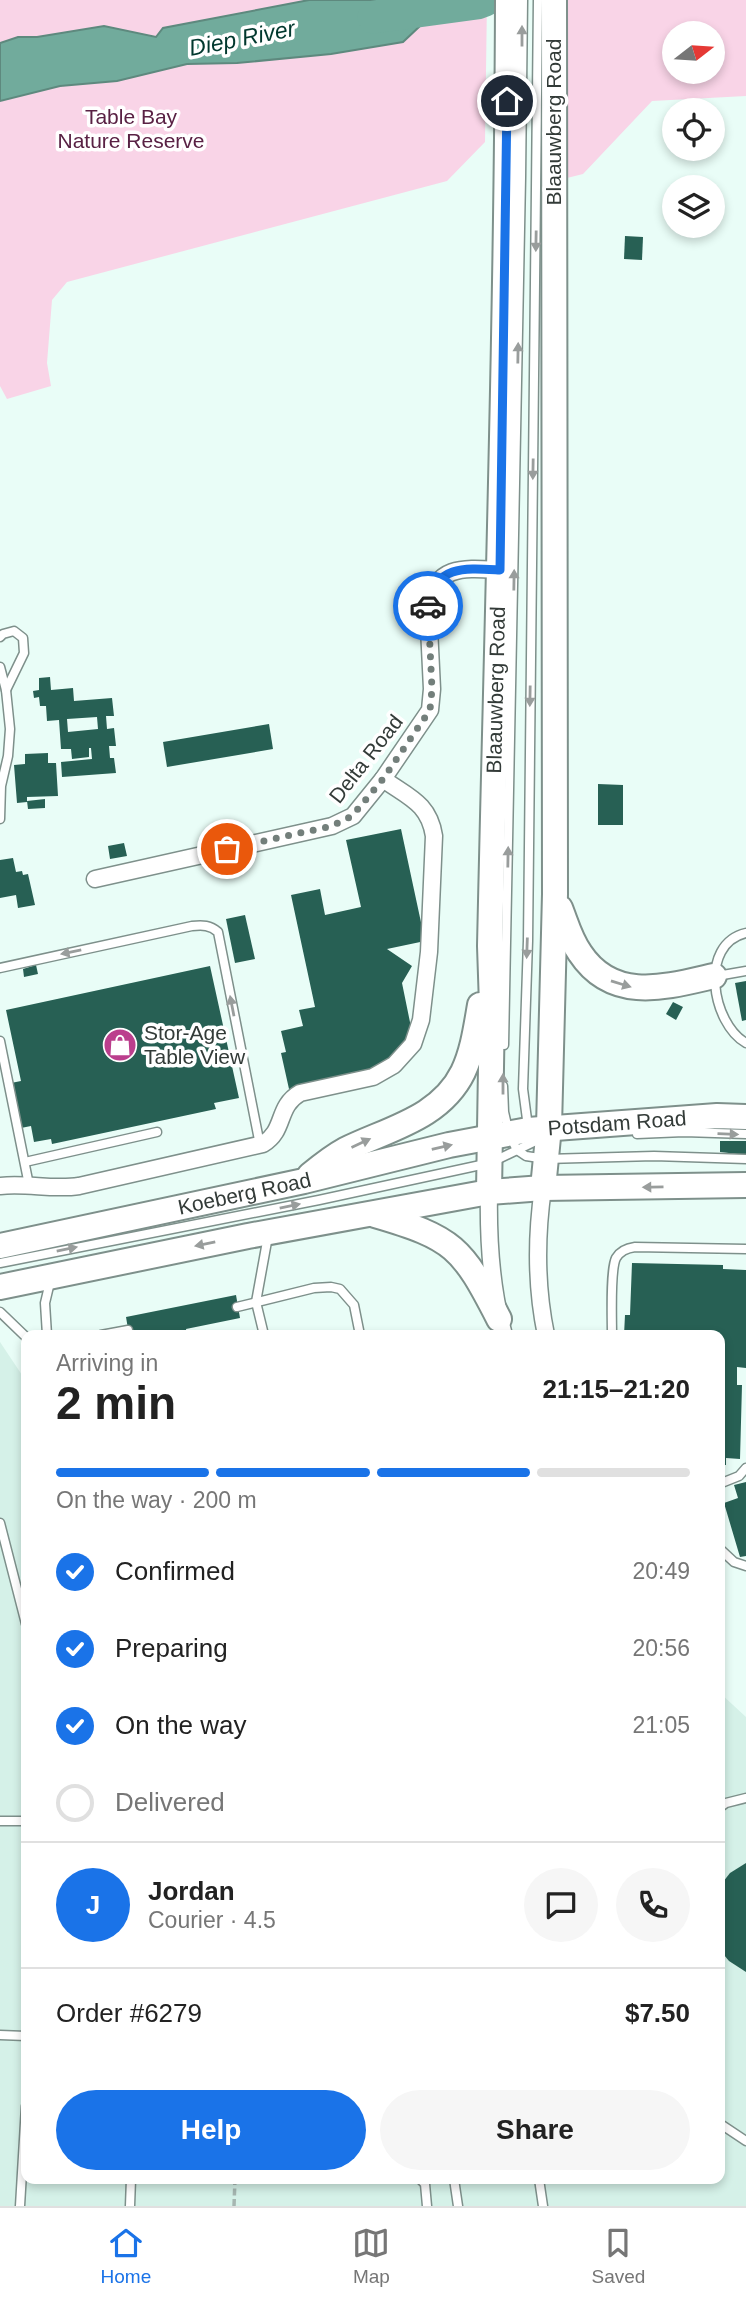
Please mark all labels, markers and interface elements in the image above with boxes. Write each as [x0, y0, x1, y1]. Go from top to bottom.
water label: Diep River [187, 15, 298, 61]
north arrow [662, 21, 724, 84]
map controls [662, 21, 725, 238]
one-way arrow [516, 25, 528, 47]
street label: Blaauwberg Road [542, 39, 565, 205]
pin [477, 71, 537, 131]
icon: home [488, 82, 526, 120]
button: locate [662, 98, 725, 161]
park label: Table Bay Nature Reserve [57, 105, 205, 152]
button: layers [662, 175, 725, 238]
one-way arrow [530, 230, 542, 252]
one-way arrow [512, 342, 524, 364]
one-way arrow [527, 458, 539, 480]
one-way arrow [508, 569, 519, 591]
courier [393, 571, 463, 641]
icon: car [409, 587, 447, 625]
street label: Blaauwberg Road [482, 606, 509, 774]
one-way arrow [525, 685, 536, 707]
street label: Delta Road [324, 710, 407, 807]
pin [197, 819, 257, 879]
icon: bag [208, 830, 246, 868]
one-way arrow [502, 846, 514, 868]
one-way arrow [522, 937, 533, 959]
one-way arrow [60, 946, 82, 957]
one-way arrow [611, 979, 632, 989]
one-way arrow [226, 995, 237, 1017]
place label: Stor-Age Table View [144, 1021, 246, 1068]
shop icon: Stor-Age Table View [101, 1026, 139, 1064]
one-way arrow [497, 1073, 509, 1095]
street label: Potsdam Road [547, 1106, 687, 1140]
one-way arrow [717, 1128, 739, 1139]
one-way arrow [350, 1137, 371, 1148]
one-way arrow [431, 1141, 453, 1152]
street label: Koeberg Road [176, 1168, 313, 1219]
one-way arrow [642, 1181, 664, 1192]
one-way arrow [279, 1200, 301, 1211]
one-way arrow [194, 1239, 216, 1250]
one-way arrow [56, 1244, 78, 1255]
text: Arriving in [56, 1350, 158, 1376]
text: 21:15–21:20 [543, 1374, 690, 1404]
text: 2 min [56, 1377, 176, 1429]
text: On the way · 200 m [56, 1487, 257, 1513]
icon: check [56, 1553, 94, 1591]
text: Confirmed [115, 1556, 235, 1586]
text: 20:49 [632, 1558, 690, 1584]
icon: check [56, 1630, 94, 1668]
text: Preparing [115, 1633, 228, 1663]
text: 20:56 [632, 1635, 690, 1661]
icon: check [56, 1707, 94, 1745]
text: On the way [115, 1710, 247, 1740]
text: 21:05 [632, 1712, 690, 1738]
text: Delivered [115, 1787, 225, 1817]
button: chat [524, 1868, 598, 1942]
button: phone [616, 1868, 690, 1942]
text: Jordan [148, 1876, 235, 1906]
text: J [86, 1890, 100, 1920]
text: Courier · 4.5 [148, 1907, 276, 1933]
text: Order #6279 [56, 1998, 202, 2028]
text: $7.50 [625, 1998, 690, 2028]
button: Help [56, 2090, 366, 2170]
button: Share [380, 2090, 690, 2170]
tab: Home [101, 2224, 151, 2288]
tab: Map [352, 2224, 390, 2288]
tab: Saved [592, 2224, 645, 2288]

